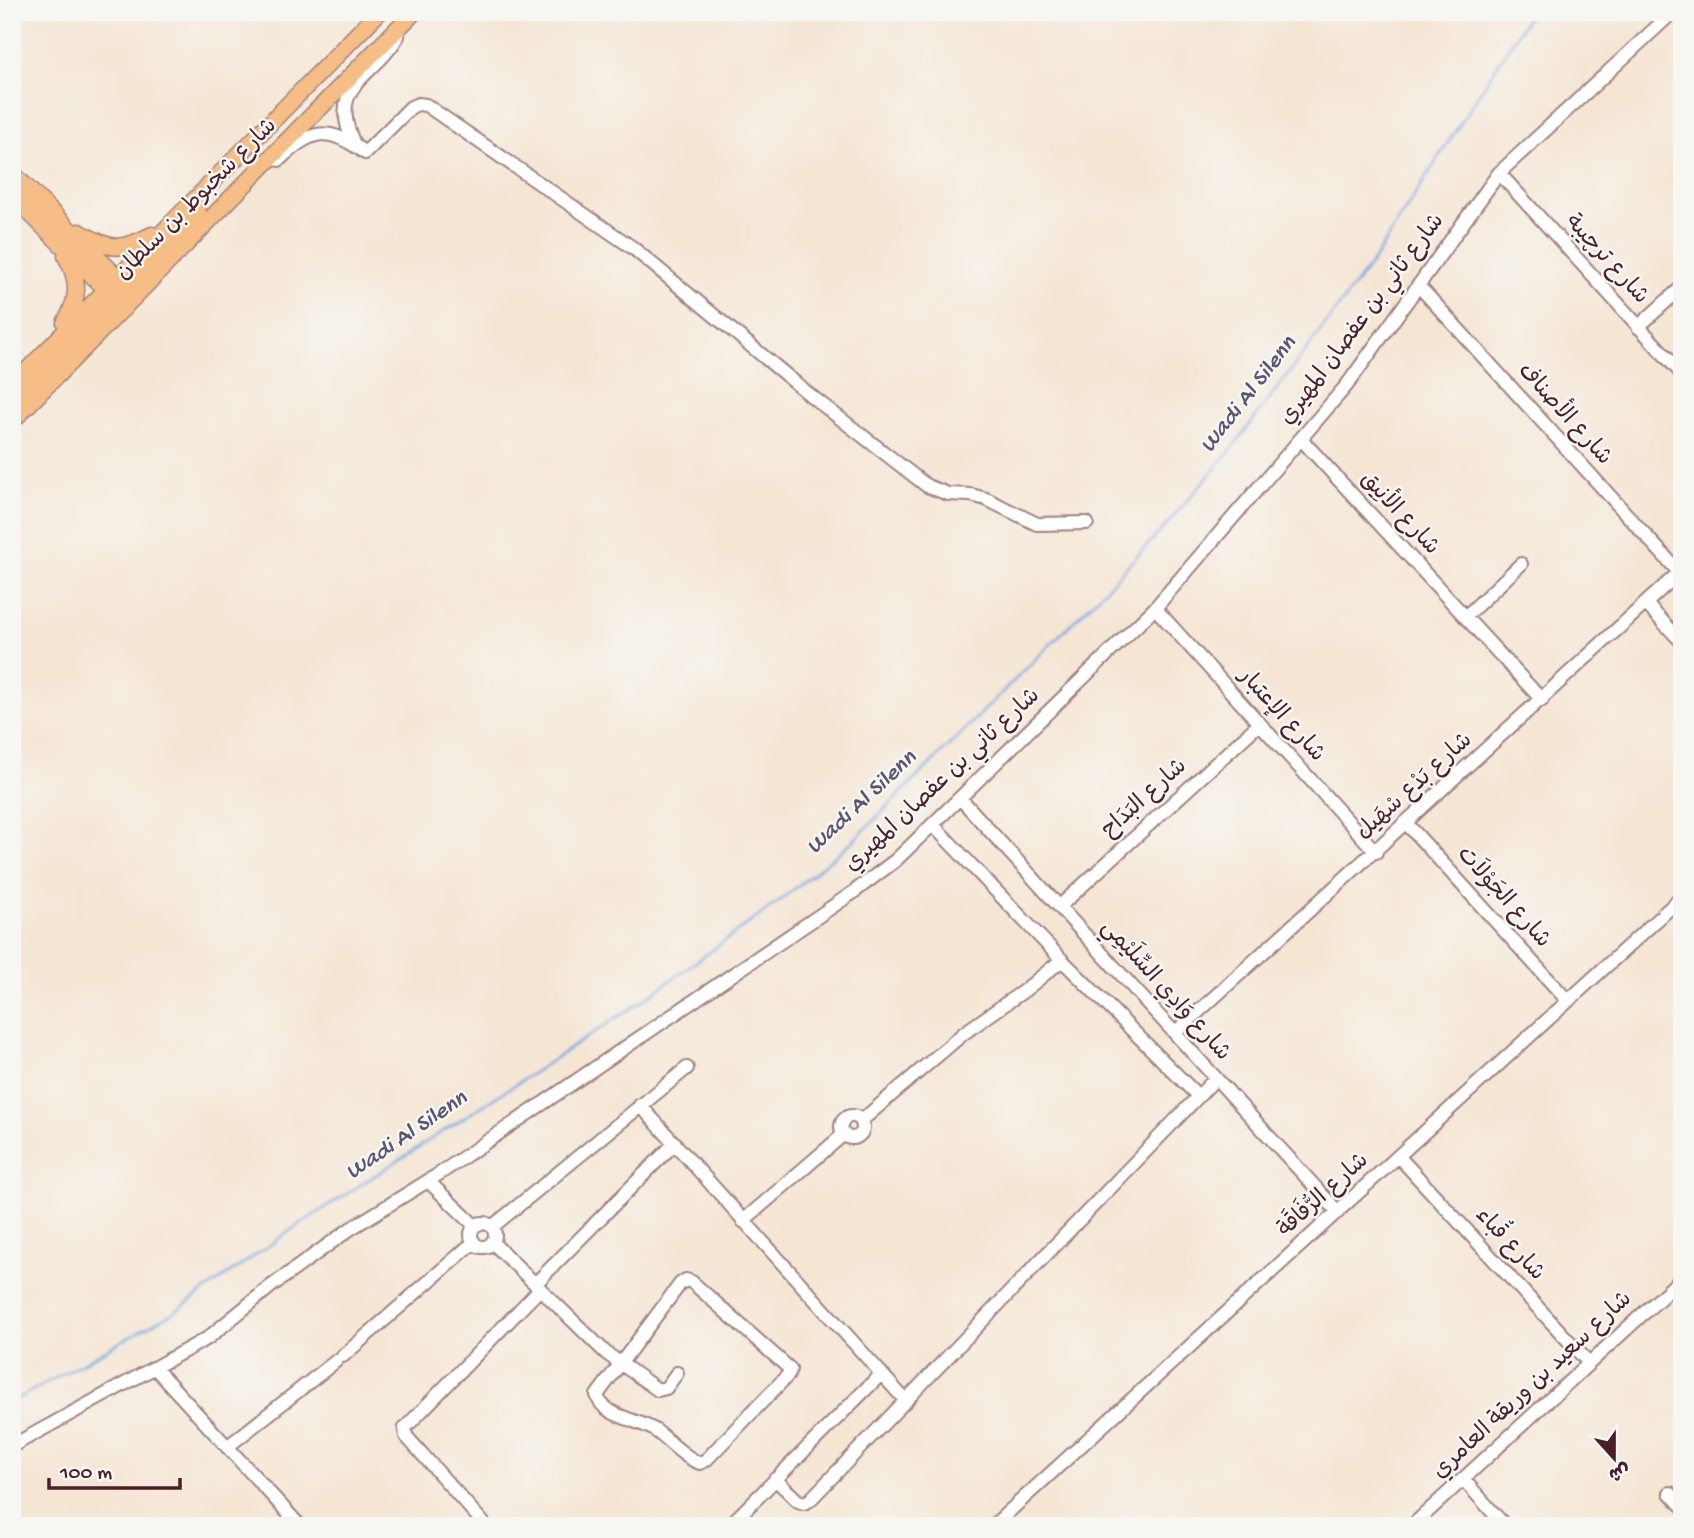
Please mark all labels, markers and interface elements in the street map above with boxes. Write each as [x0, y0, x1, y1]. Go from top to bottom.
street label: شارع شخبوط بن سلطان [110, 113, 284, 287]
street label: شارع ثاني بن عفصان المهيري [1275, 209, 1454, 433]
street label: شارع ترچيبة [1559, 209, 1653, 311]
water label: Wadi Al Silenn [1194, 330, 1304, 459]
street label: شارع الأصناف [1511, 354, 1621, 472]
street label: شارع الأنِيق [1354, 463, 1449, 561]
street label: شارع الإعتبار [1231, 662, 1330, 768]
street label: شارع ثاني بن عفصان المهيري [840, 683, 1049, 882]
street label: شارع بَدْع سْهَيل [1351, 728, 1479, 846]
water label: Wadi Al Silenn [801, 744, 924, 862]
street label: شارع البَدَاح [1097, 754, 1193, 844]
street label: شارع الجَوْلاَت [1450, 840, 1558, 954]
street label: شارع وَادِي السِّلَيْمِي [1091, 912, 1239, 1070]
water label: Wadi Al Silenn [341, 1084, 474, 1187]
street label: شارع الرُّفَاقَة [1269, 1144, 1375, 1244]
street label: شارع قُباء [1468, 1199, 1554, 1287]
street label: شارع سعيد بن وريقة العامري [1427, 1286, 1639, 1486]
north arrow [1578, 1422, 1648, 1492]
scale bar [49, 1447, 180, 1491]
text: 100 m [59, 1462, 112, 1487]

